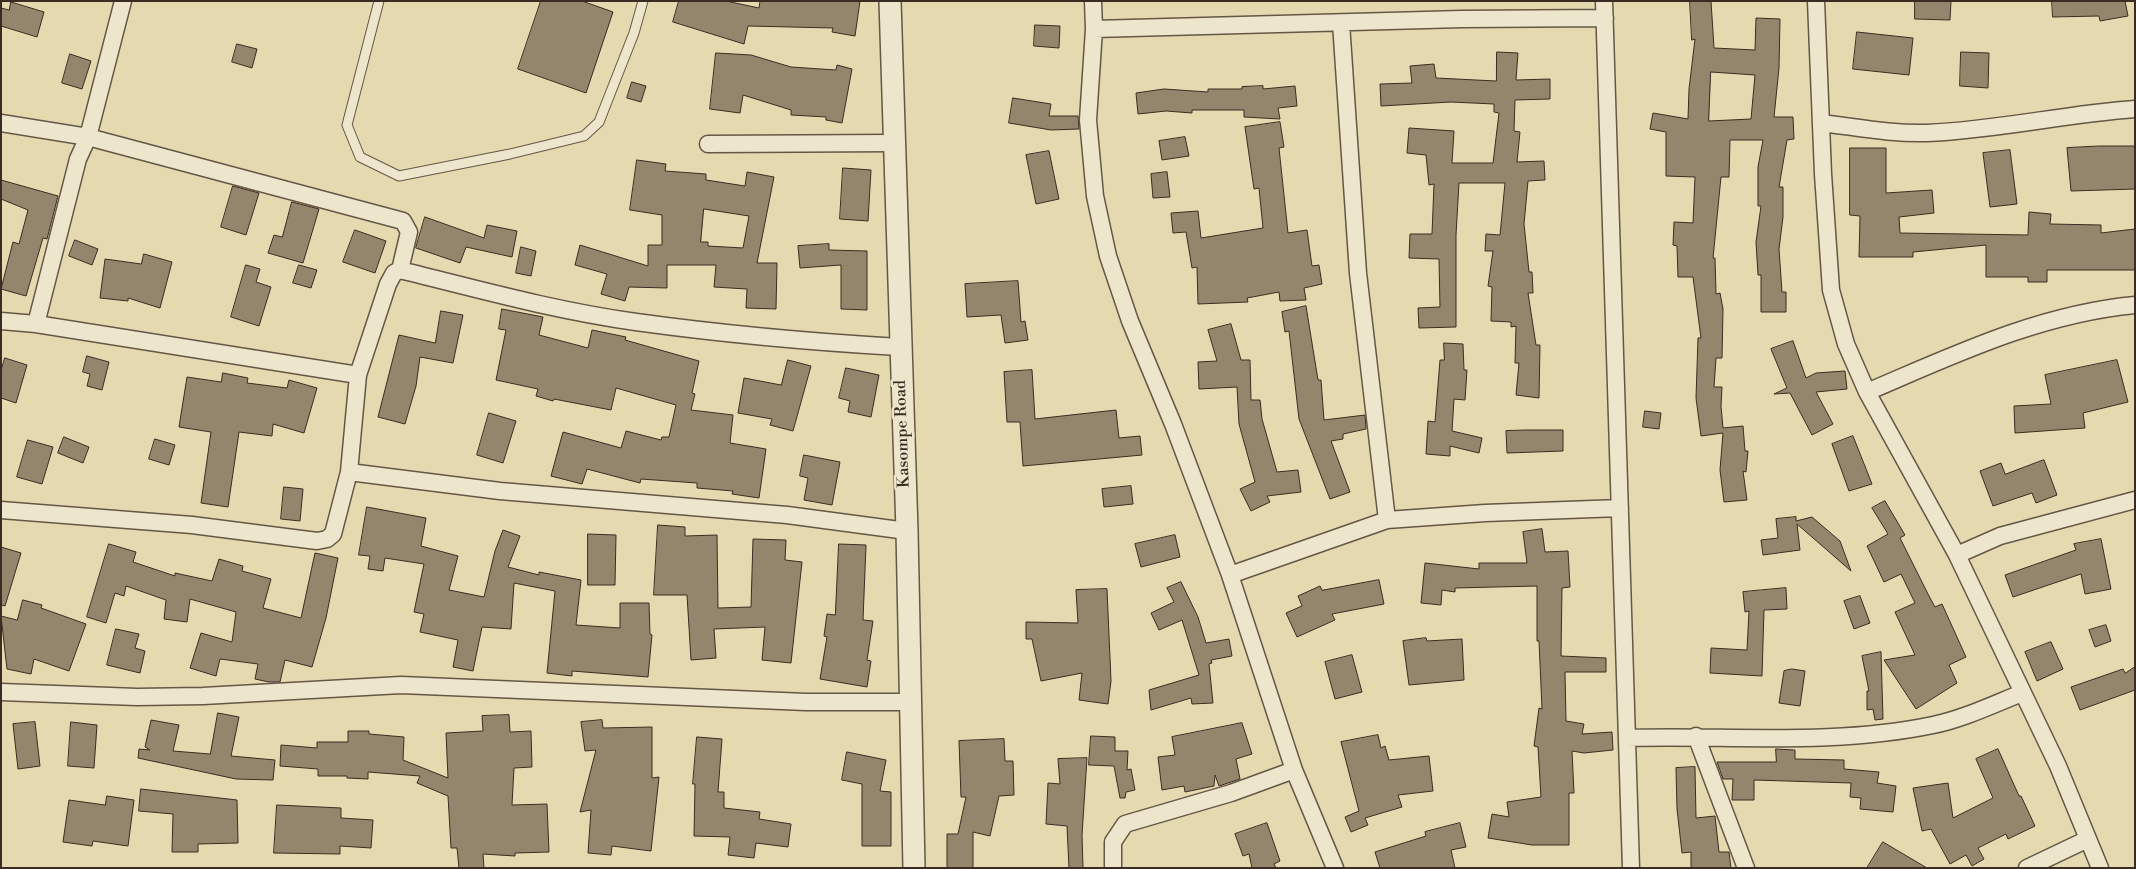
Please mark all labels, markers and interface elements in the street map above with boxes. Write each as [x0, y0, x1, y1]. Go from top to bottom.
street label: Kasompe Road [892, 380, 914, 488]

